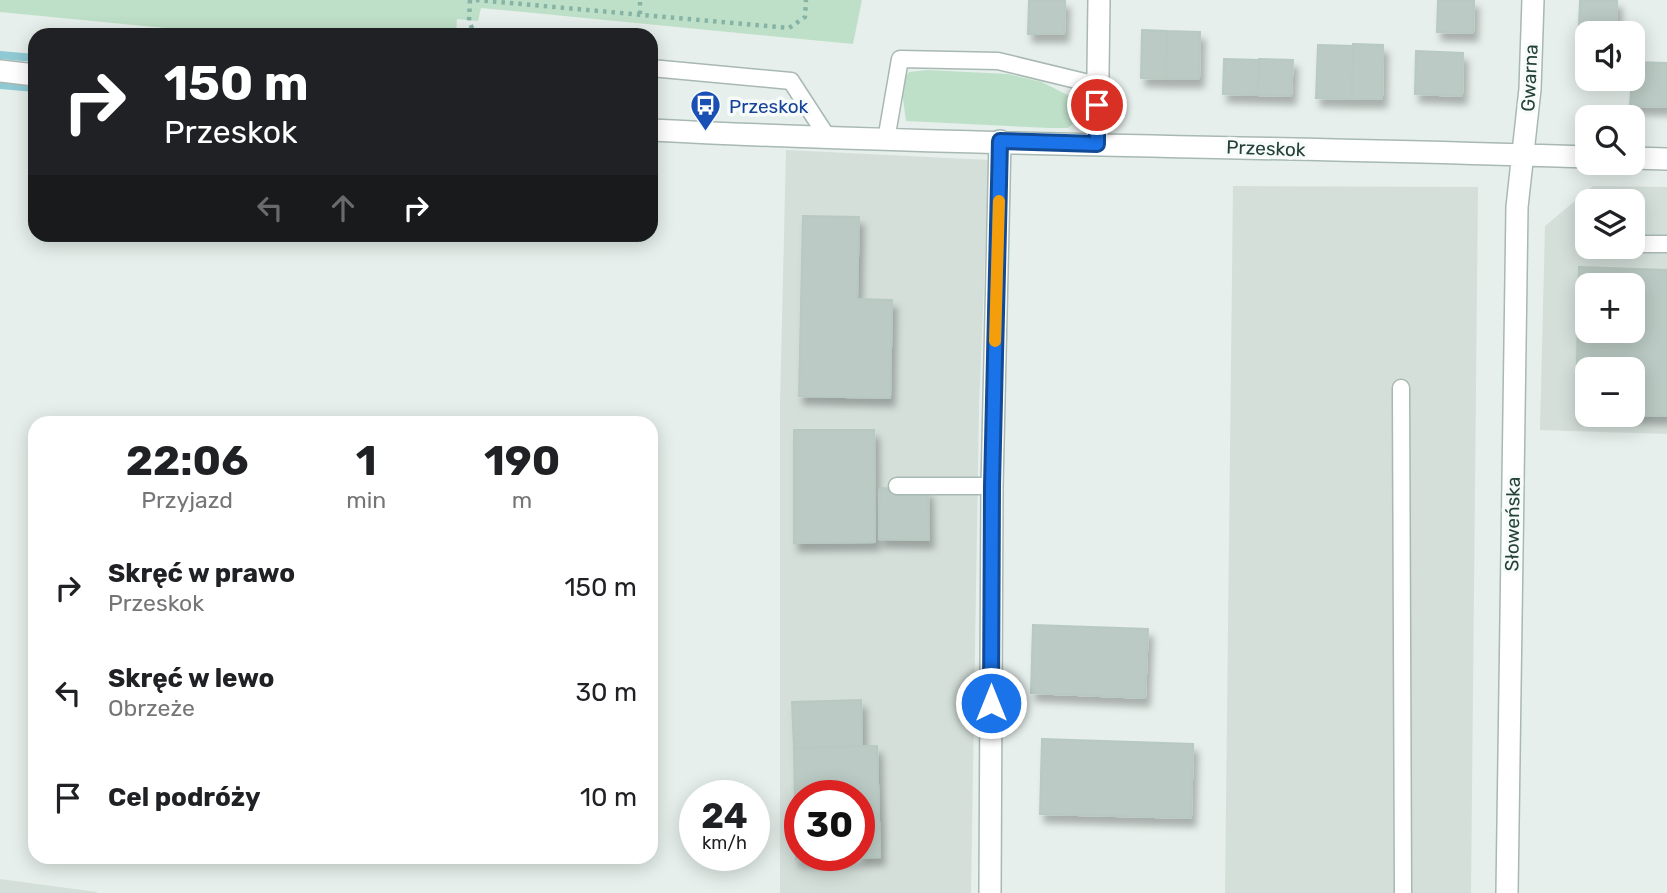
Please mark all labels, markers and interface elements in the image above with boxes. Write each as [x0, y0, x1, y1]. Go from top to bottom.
map controls [1575, 21, 1645, 427]
button: sound [1575, 21, 1645, 91]
street label: Gwarna [1516, 44, 1543, 112]
text: 150 m [164, 54, 309, 112]
icon: right [49, 56, 140, 147]
pin [1067, 75, 1127, 135]
icon: arrive [1078, 86, 1116, 124]
bus stop icon: Przeskok [689, 89, 723, 133]
place label: Przeskok [729, 95, 809, 118]
button: search [1575, 105, 1645, 175]
text: Przeskok [164, 113, 298, 151]
street label: Przeskok [1226, 136, 1306, 161]
icon: left [251, 189, 289, 227]
icon: ahead [324, 189, 362, 227]
icon: right [397, 189, 435, 227]
button: layers [1575, 189, 1645, 259]
button: + [1575, 273, 1645, 343]
button: − [1575, 357, 1645, 427]
text: 22:06 [126, 436, 249, 486]
text: 1 [356, 436, 377, 486]
text: 190 [484, 436, 560, 486]
street label: Słoweńska [1500, 476, 1525, 572]
text: Przyjazd [141, 486, 233, 514]
text: min [346, 486, 386, 514]
text: m [512, 486, 532, 514]
text: Skręć w prawo [108, 558, 295, 589]
icon: right [49, 569, 87, 607]
text: 150 m [564, 572, 637, 603]
text: Przeskok [108, 589, 204, 617]
text: Skręć w lewo [108, 663, 274, 694]
position arrow [954, 666, 1028, 740]
icon: left [49, 674, 87, 712]
text: 30 m [575, 677, 637, 708]
text: Obrzeże [108, 694, 195, 722]
icon: arrive [49, 779, 87, 817]
speed limit sign: 30 [784, 780, 875, 871]
text: Cel podróży [108, 782, 261, 813]
text: 10 m [580, 782, 637, 813]
text: 24 [701, 795, 748, 837]
text: km/h [702, 832, 747, 854]

